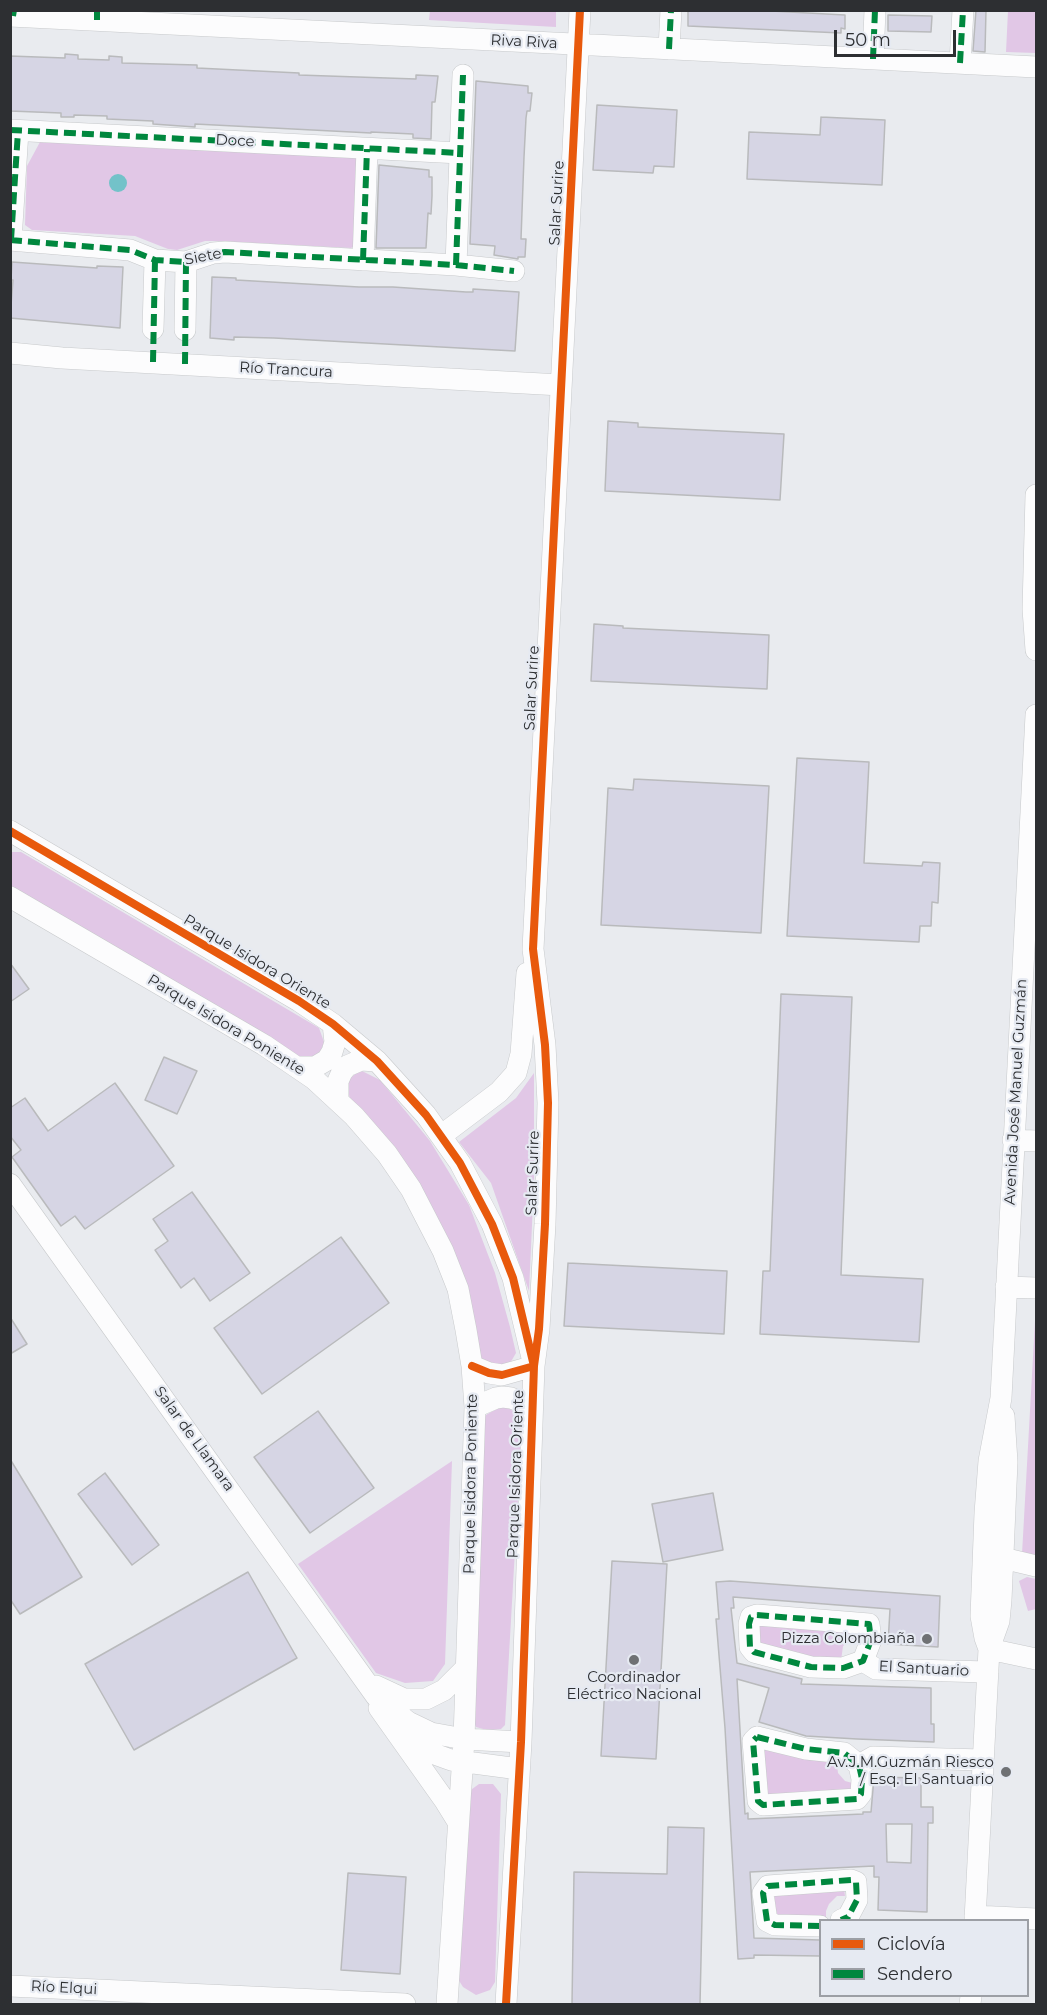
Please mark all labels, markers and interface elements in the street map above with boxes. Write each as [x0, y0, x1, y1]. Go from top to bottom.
scale bar [837, 18, 958, 56]
text: 50 m [845, 29, 891, 51]
street label: Riva Riva [490, 31, 558, 53]
street label: Doce [215, 131, 255, 151]
street label: Salar Surire [546, 160, 568, 246]
street label: Siete [183, 245, 223, 269]
street label: Río Trancura [239, 359, 333, 381]
street label: Salar Surire [521, 645, 543, 731]
street label: Parque Isidora Oriente [180, 911, 334, 1013]
street label: Parque Isidora Poniente [144, 971, 308, 1079]
street label: Avenida José Manuel Guzmán [1001, 979, 1031, 1205]
street label: Salar Surire [523, 1130, 543, 1216]
street label: Salar de Llamara [150, 1383, 238, 1495]
street label: Parque Isidora Oriente [504, 1389, 528, 1559]
street label: Parque Isidora Poniente [460, 1394, 482, 1574]
place label: Pizza Colombiaña [781, 1630, 915, 1648]
marker: Pizza Colombiaña [920, 1632, 934, 1646]
marker: Coordinador Eléctrico Nacional [627, 1653, 641, 1667]
street label: El Santuario [878, 1658, 970, 1680]
place label: Coordinador Eléctrico Nacional [566, 1669, 702, 1704]
place label: Av.J.M.Guzmán Riesco / Esq. El Santuario [827, 1754, 994, 1789]
marker: Av.J.M.Guzmán Riesco / Esq. El Santuario [999, 1765, 1013, 1779]
legend [819, 1919, 1029, 1997]
text: Ciclovía [877, 1933, 946, 1955]
text: Sendero [877, 1963, 952, 1985]
street label: Río Elqui [30, 1977, 98, 1999]

